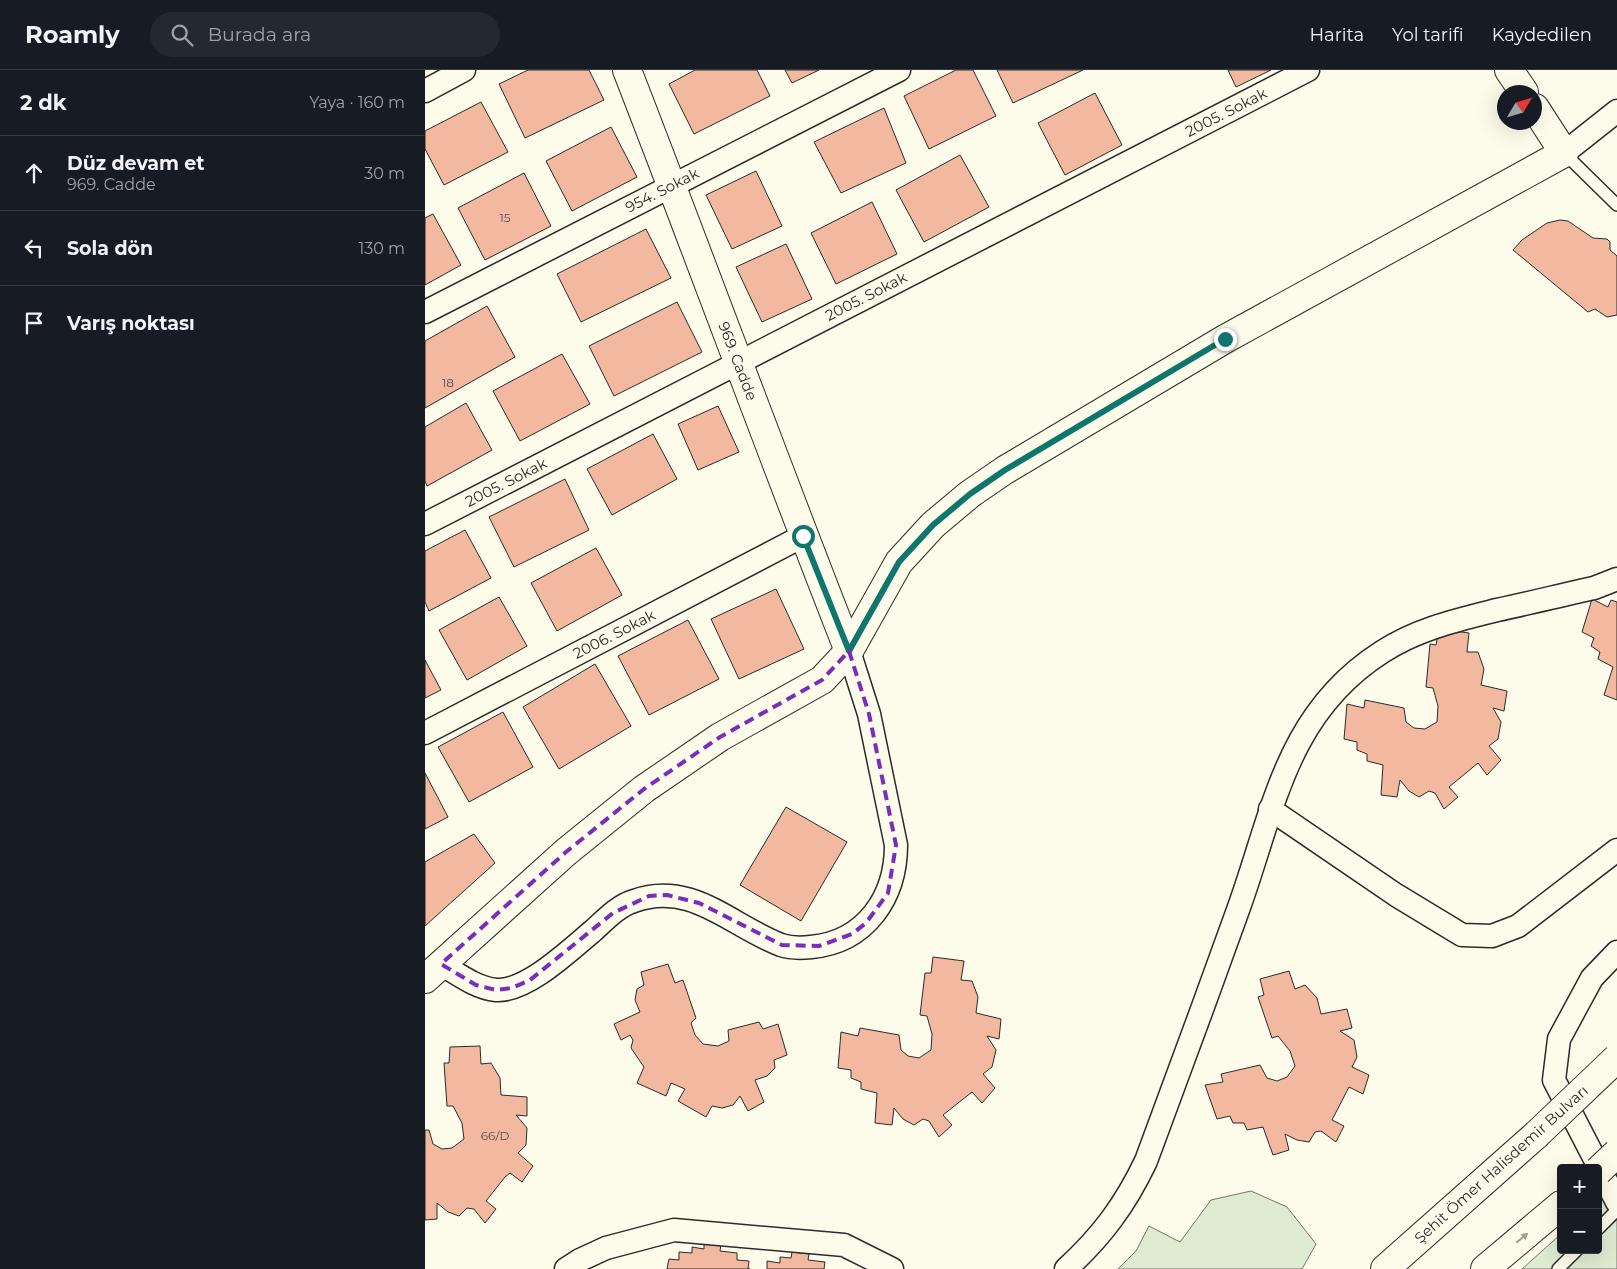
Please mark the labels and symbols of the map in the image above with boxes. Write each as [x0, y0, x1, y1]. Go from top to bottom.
street label: 2005. Sokak [1182, 83, 1270, 141]
north arrow [1497, 85, 1542, 130]
street label: 954. Sokak [622, 163, 702, 217]
house number: 15 [499, 210, 511, 225]
street label: 2005. Sokak [822, 267, 910, 325]
street label: 969. Cadde [714, 319, 762, 403]
route end [1214, 328, 1237, 351]
house number: 18 [442, 375, 454, 390]
street label: 2005. Sokak [462, 453, 550, 511]
route start [792, 525, 815, 548]
street label: 2006. Sokak [570, 605, 658, 663]
street label: Şehit Ömer Halisdemir Bulvarı [1410, 1081, 1592, 1247]
house number: 66/D [481, 1128, 509, 1143]
one-way arrow [1515, 1232, 1528, 1243]

